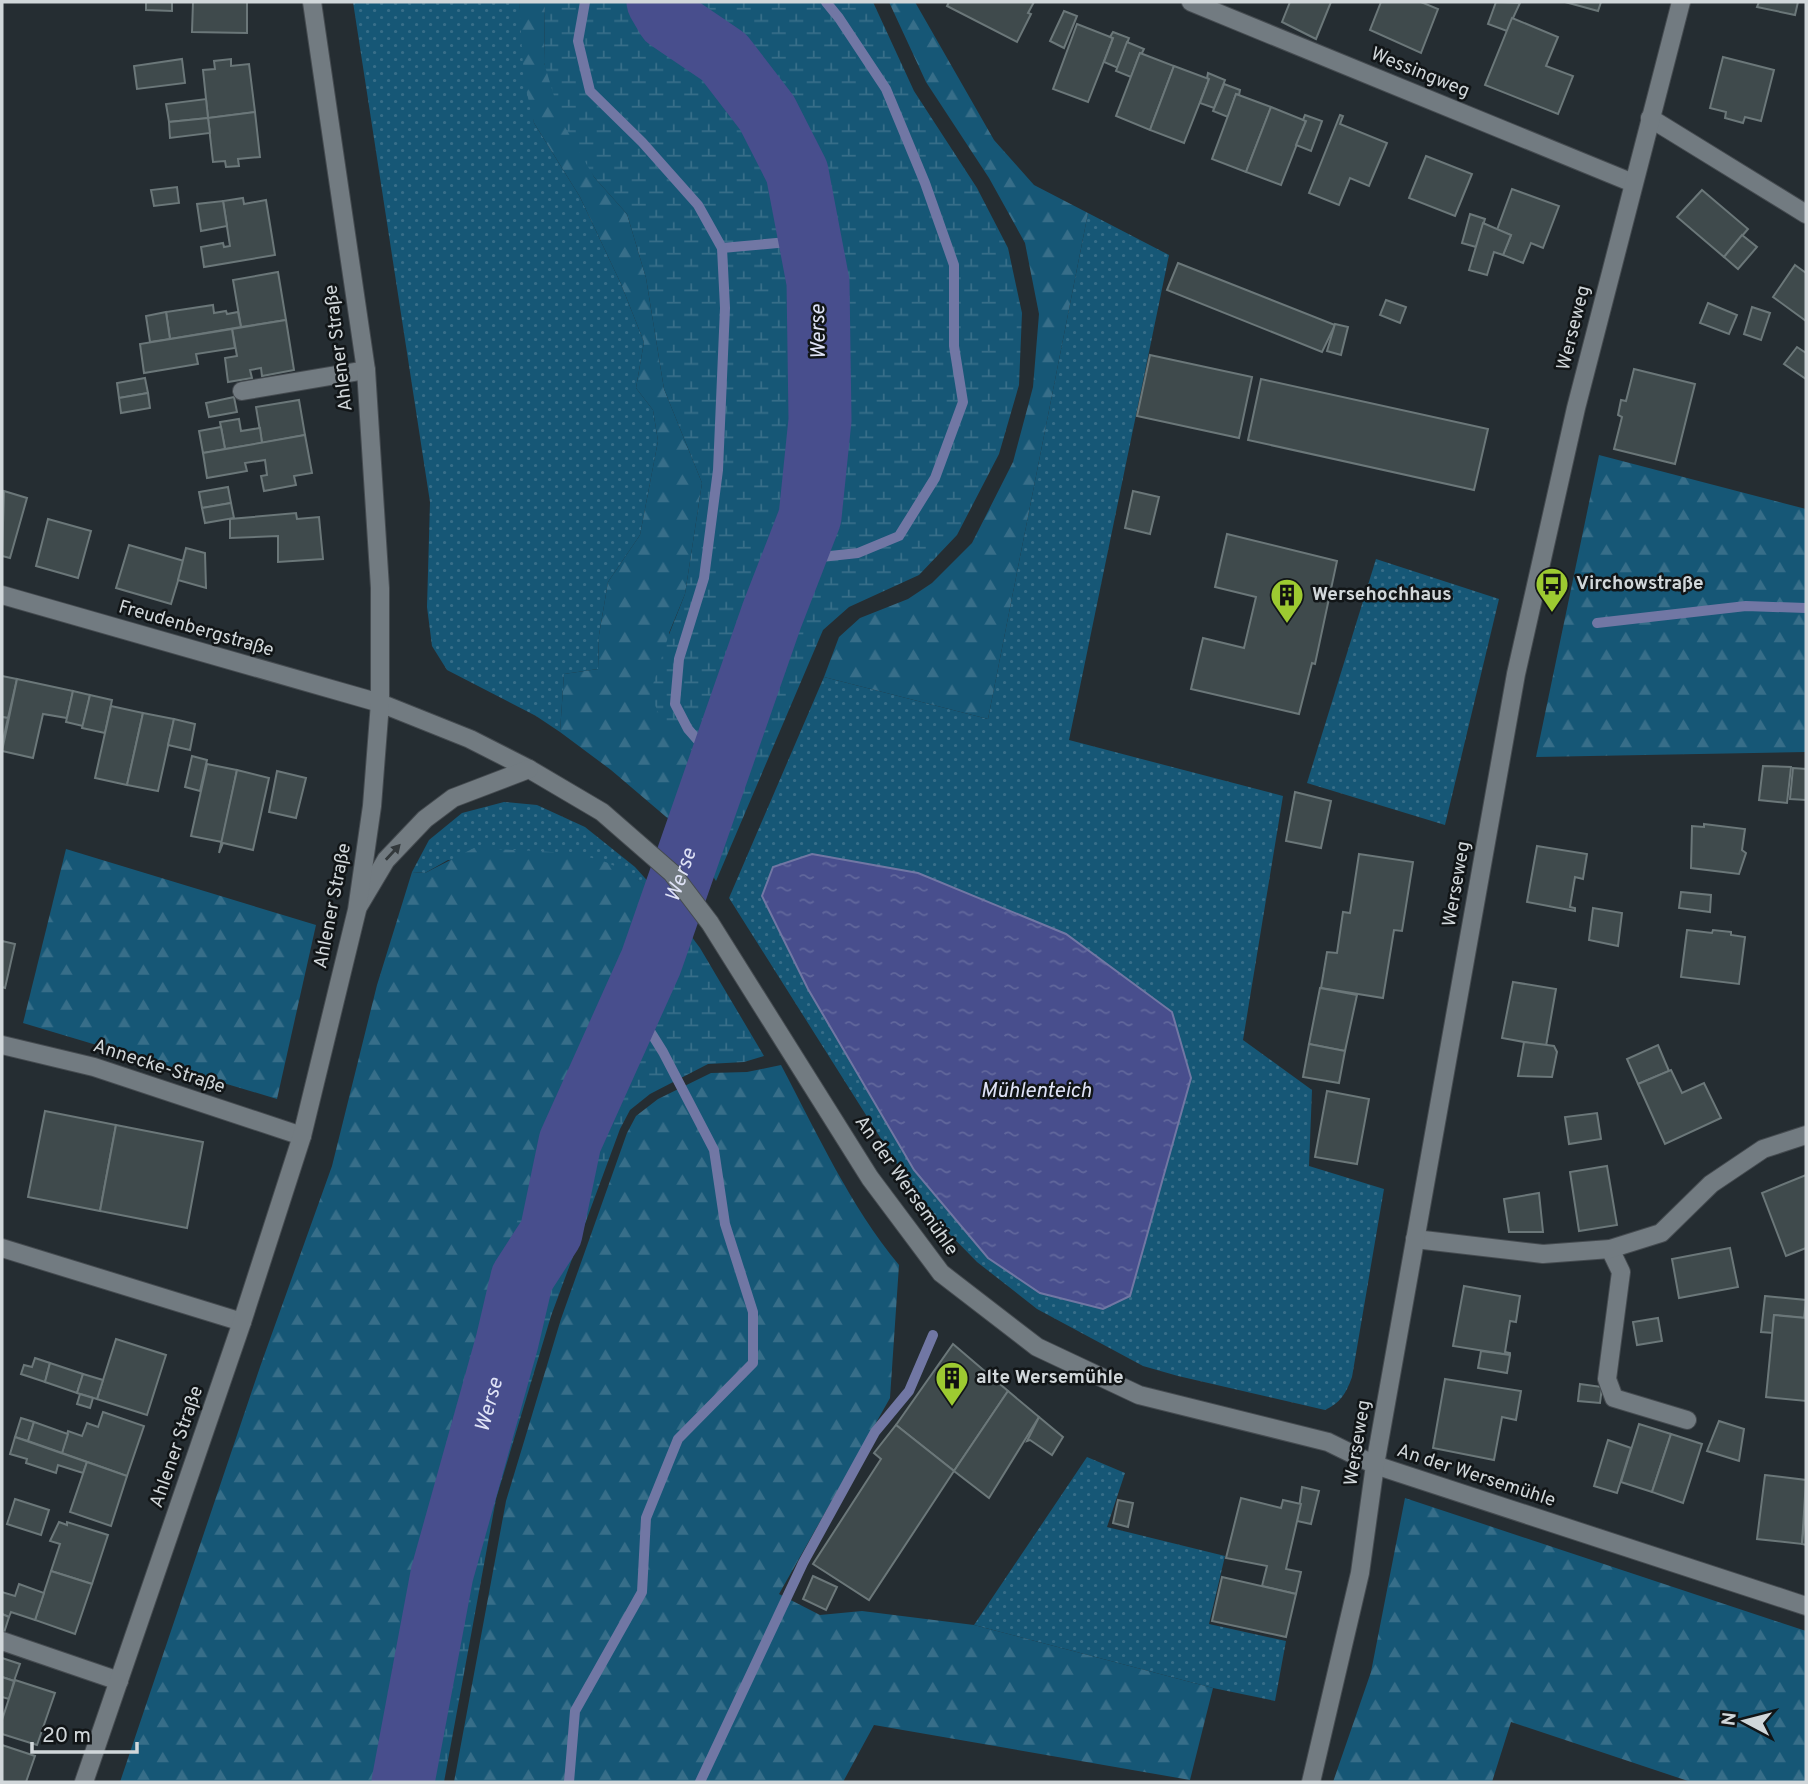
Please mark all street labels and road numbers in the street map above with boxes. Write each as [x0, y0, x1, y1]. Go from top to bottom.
street label: Wessingweg [1367, 42, 1473, 104]
street label: Ahlener Straße [319, 283, 359, 413]
street label: Werseweg [1552, 283, 1596, 373]
street label: Freudenbergstraße [115, 595, 277, 663]
street label: Werseweg [1438, 839, 1476, 929]
street label: Ahlener Straße [309, 841, 357, 971]
street label: Annecke-Straße [90, 1034, 228, 1100]
street label: An der Wersemühle [849, 1111, 963, 1261]
street label: Ahlener Straße [145, 1383, 209, 1511]
street label: Werseweg [1339, 1398, 1377, 1488]
street label: An der Wersemühle [1394, 1439, 1558, 1513]

